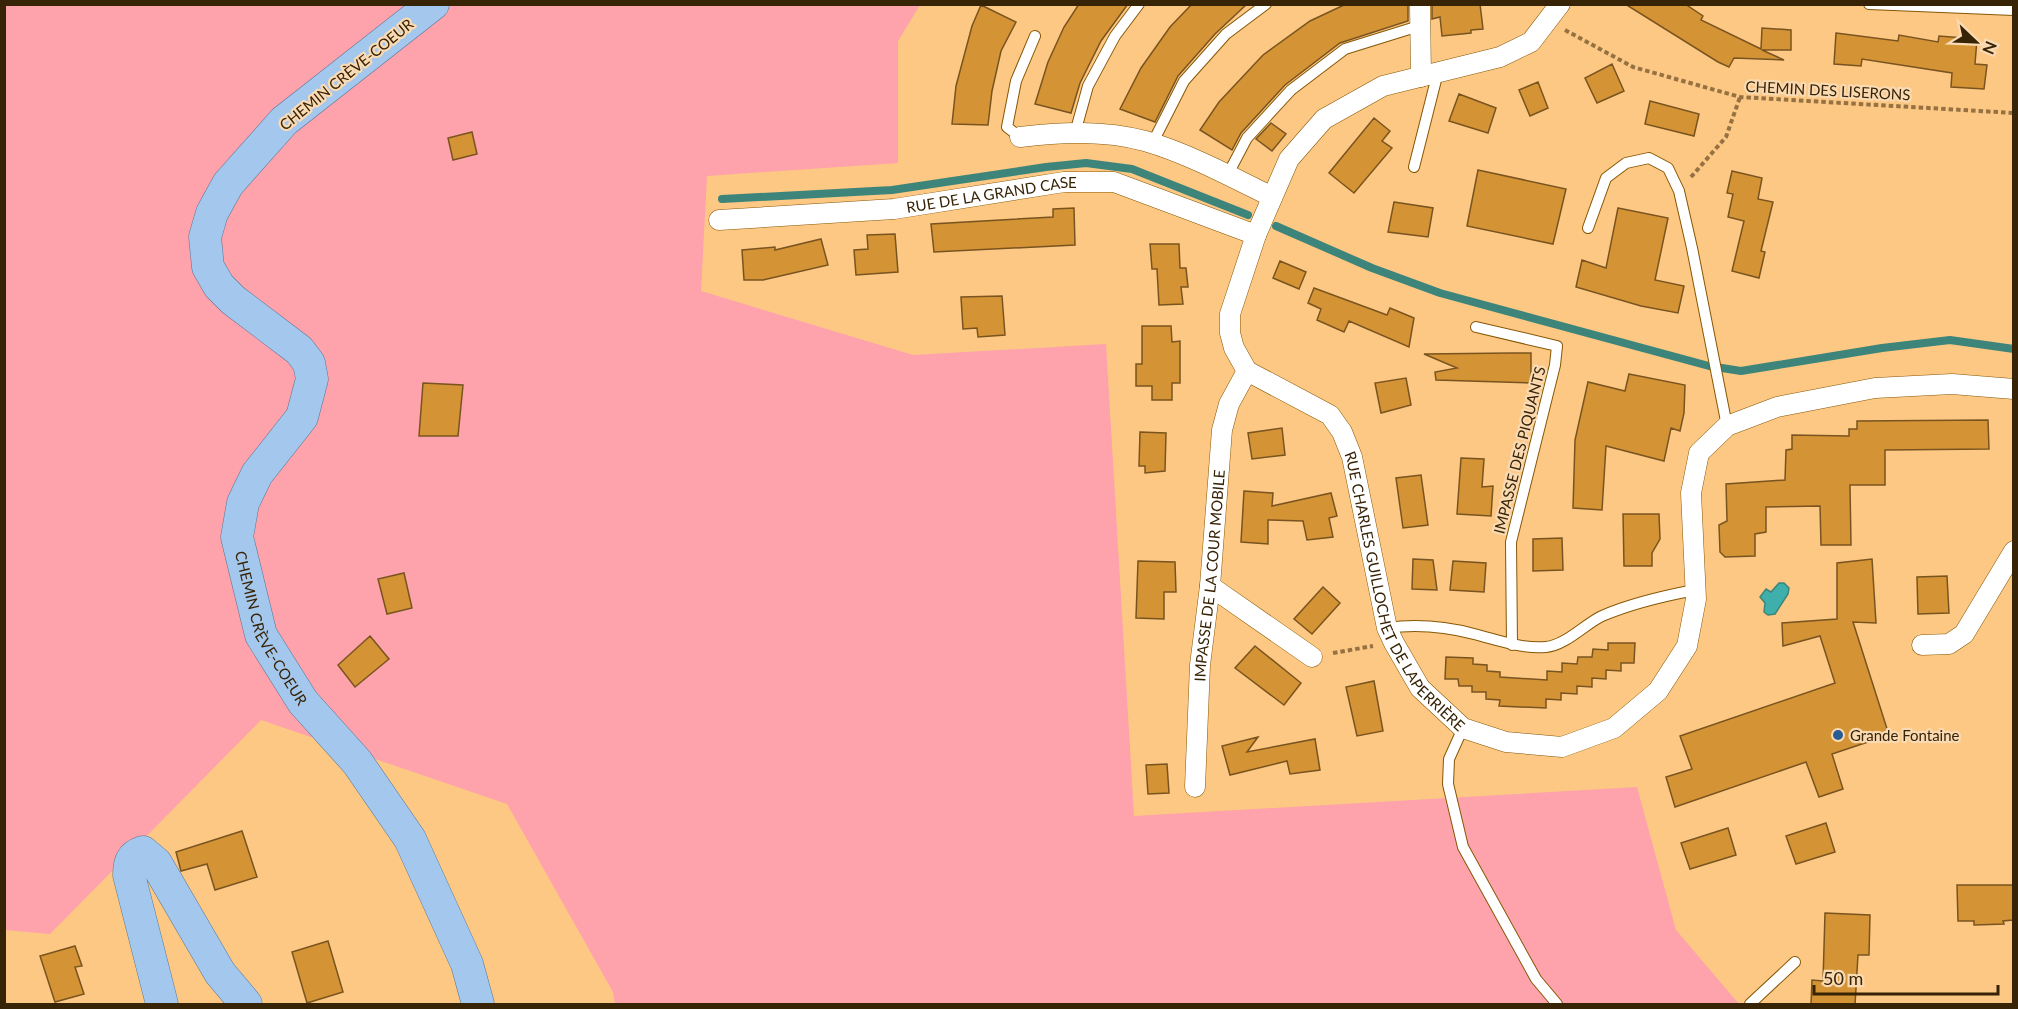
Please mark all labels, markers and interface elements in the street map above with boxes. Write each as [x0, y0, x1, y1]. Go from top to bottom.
north arrow [1946, 12, 2006, 72]
street label: CHEMIN CRÈVE-COEUR [275, 14, 417, 134]
text: N [1979, 39, 2001, 57]
street label: CHEMIN DES LISERONS [1745, 77, 1911, 103]
street label: RUE DE LA GRAND CASE [905, 172, 1077, 216]
street label: IMPASSE DES PIQUANTS [1489, 364, 1549, 536]
street label: RUE CHARLES GUILLOCHET DE LAPERRIÈRE [1342, 448, 1469, 734]
street label: IMPASSE DE LA COUR MOBILE [1190, 469, 1228, 682]
street label: CHEMIN CRÈVE-COEUR [232, 549, 312, 709]
place label: Grande Fontaine [1850, 726, 1960, 744]
marker: Grande Fontaine [1831, 728, 1845, 742]
scale bar [1814, 958, 1998, 996]
text: 50 m [1823, 967, 1863, 989]

